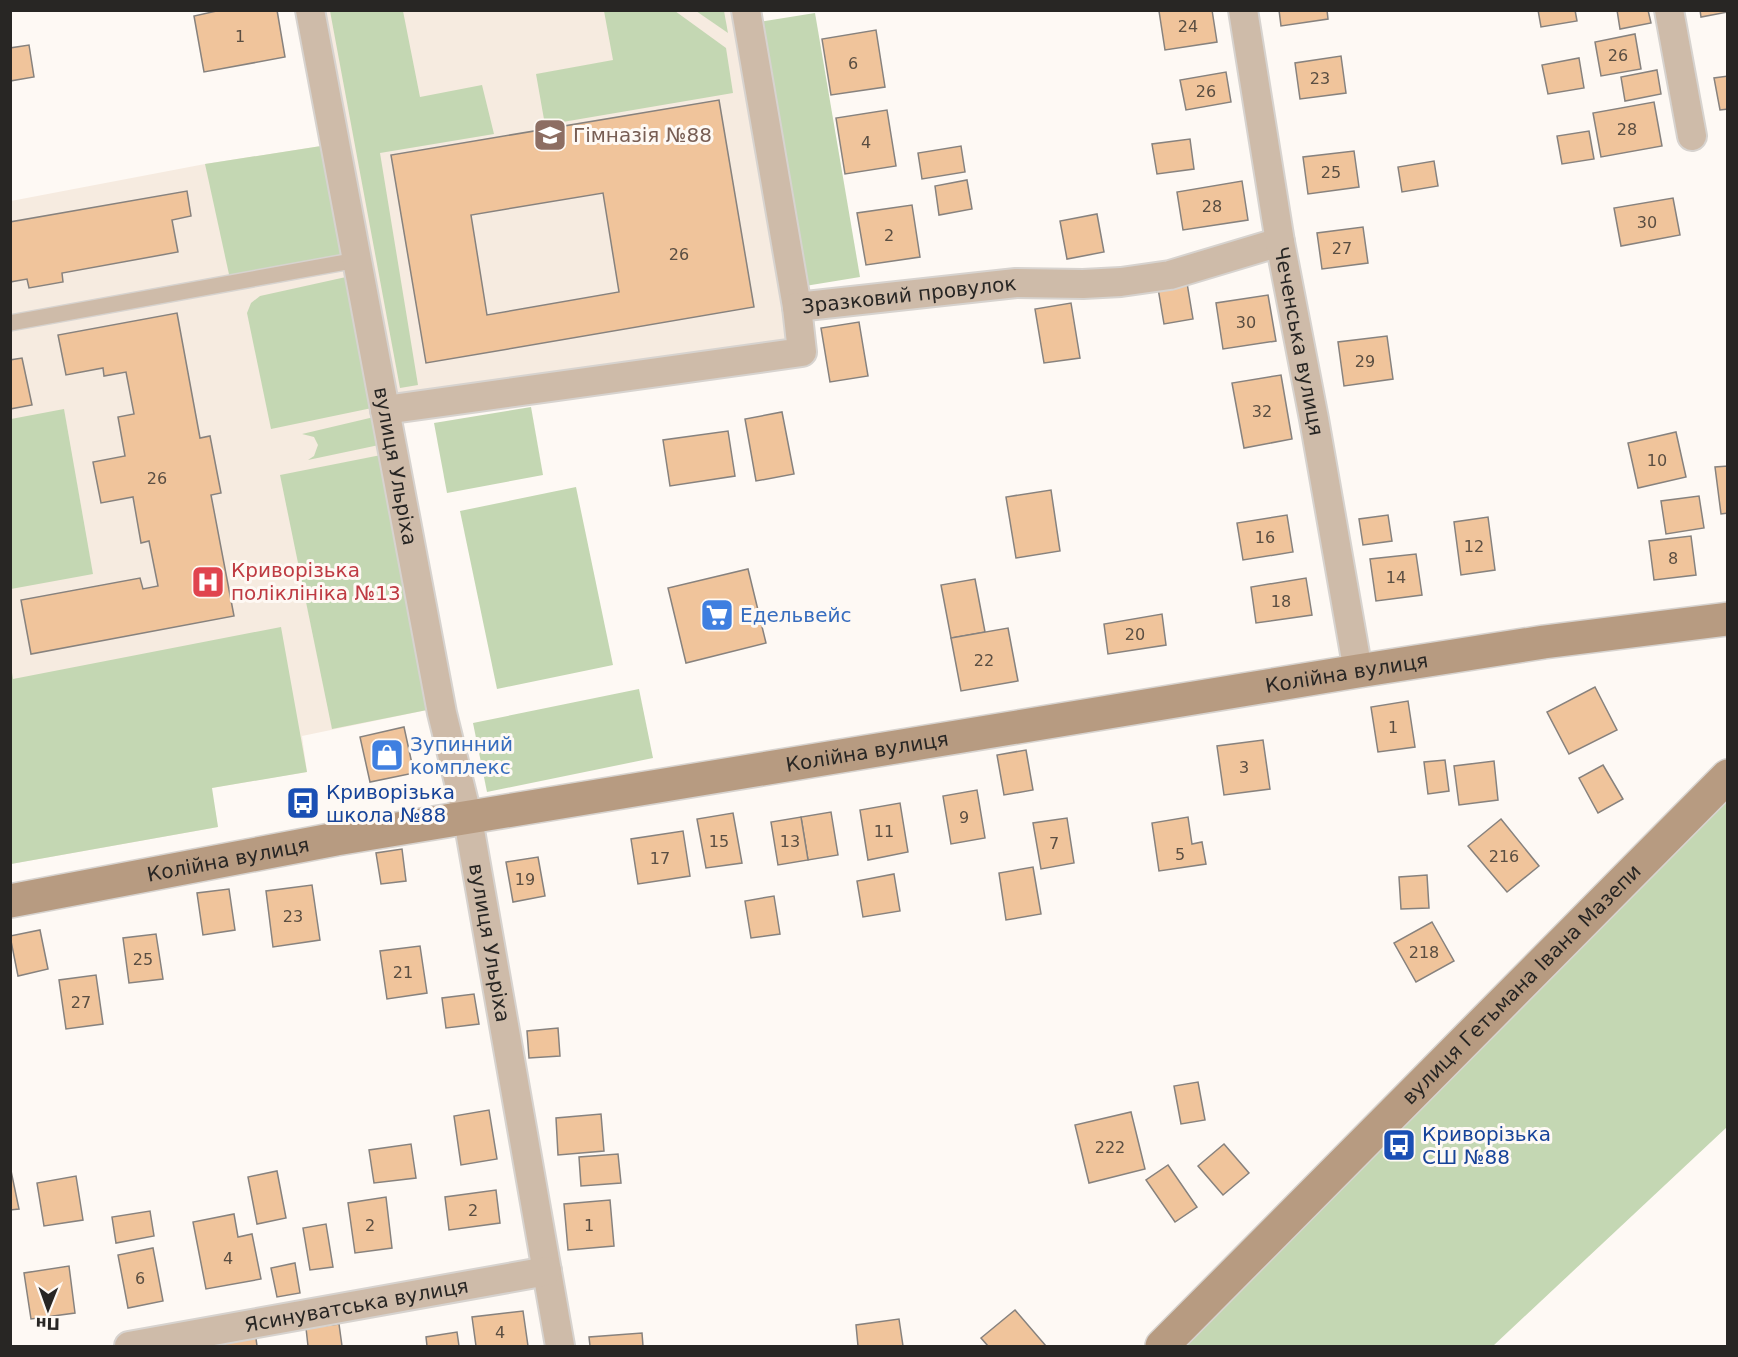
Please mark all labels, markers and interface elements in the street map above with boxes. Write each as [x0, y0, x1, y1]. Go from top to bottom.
house number: 24 [1178, 17, 1198, 36]
house number: 1 [235, 27, 245, 46]
house number: 26 [1608, 46, 1628, 65]
house number: 6 [848, 54, 858, 73]
house number: 23 [1310, 69, 1330, 88]
house number: 26 [1196, 82, 1216, 101]
school or university icon: Гімназія №88 [532, 117, 568, 153]
house number: 28 [1617, 120, 1637, 139]
place label: Гімназія №88 [573, 123, 712, 147]
house number: 4 [861, 133, 871, 152]
house number: 25 [1321, 163, 1341, 182]
house number: 28 [1202, 197, 1222, 216]
house number: 30 [1637, 213, 1657, 232]
house number: 2 [884, 226, 894, 245]
house number: 27 [1332, 239, 1352, 258]
house number: 26 [669, 245, 689, 264]
street label: Чеченська вулиця [1269, 245, 1329, 438]
street label: Зразковий провулок [800, 271, 1018, 318]
house number: 30 [1236, 313, 1256, 332]
house number: 29 [1355, 352, 1375, 371]
street label: вулиця Ульріха [369, 385, 422, 547]
house number: 32 [1252, 402, 1272, 421]
house number: 10 [1647, 451, 1667, 470]
house number: 26 [147, 469, 167, 488]
house number: 16 [1255, 528, 1275, 547]
house number: 12 [1464, 537, 1484, 556]
house number: 8 [1668, 549, 1678, 568]
place label: Криворізька поліклініка №13 [231, 558, 401, 605]
hospital icon: Криворізька поліклініка №13 [190, 564, 226, 600]
house number: 14 [1386, 568, 1406, 587]
house number: 18 [1271, 592, 1291, 611]
supermarket icon: Едельвейс [699, 597, 735, 633]
place label: Едельвейс [740, 603, 851, 627]
house number: 20 [1125, 625, 1145, 644]
street label: Колійна вулиця [1263, 648, 1430, 698]
house number: 22 [974, 651, 994, 670]
house number: 1 [1388, 718, 1398, 737]
street label: Колійна вулиця [784, 727, 950, 777]
place label: Зупинний комплекс [410, 732, 513, 779]
shop icon: Зупинний комплекс [369, 737, 405, 773]
house number: 3 [1239, 758, 1249, 777]
place label: Криворізька школа №88 [326, 780, 455, 827]
bus stop icon: Криворізька школа №88 [285, 785, 321, 821]
house number: 9 [959, 808, 969, 827]
house number: 11 [874, 822, 894, 841]
street label: Колійна вулиця [145, 832, 311, 887]
house number: 15 [709, 832, 729, 851]
house number: 13 [780, 832, 800, 851]
house number: 7 [1049, 834, 1059, 853]
house number: 5 [1175, 845, 1185, 864]
house number: 216 [1489, 847, 1519, 866]
house number: 17 [650, 849, 670, 868]
street label: вулиця Гетьмана Івана Мазепи [1397, 859, 1646, 1109]
street label: вулиця Ульріха [464, 862, 515, 1024]
house number: 19 [515, 870, 535, 889]
house number: 23 [283, 907, 303, 926]
house number: 218 [1409, 943, 1439, 962]
house number: 25 [133, 950, 153, 969]
house number: 21 [393, 963, 413, 982]
house number: 27 [71, 993, 91, 1012]
place label: Криворізька СШ №88 [1422, 1122, 1551, 1169]
bus stop icon: Криворізька СШ №88 [1381, 1127, 1417, 1163]
house number: 222 [1095, 1138, 1125, 1157]
house number: 2 [468, 1201, 478, 1220]
house number: 2 [365, 1216, 375, 1235]
house number: 1 [584, 1216, 594, 1235]
house number: 4 [223, 1249, 233, 1268]
house number: 6 [135, 1269, 145, 1288]
street label: Ясинуватська вулиця [242, 1273, 470, 1337]
north arrow [18, 1279, 78, 1339]
text: Пн [35, 1314, 60, 1333]
house number: 4 [495, 1323, 505, 1342]

